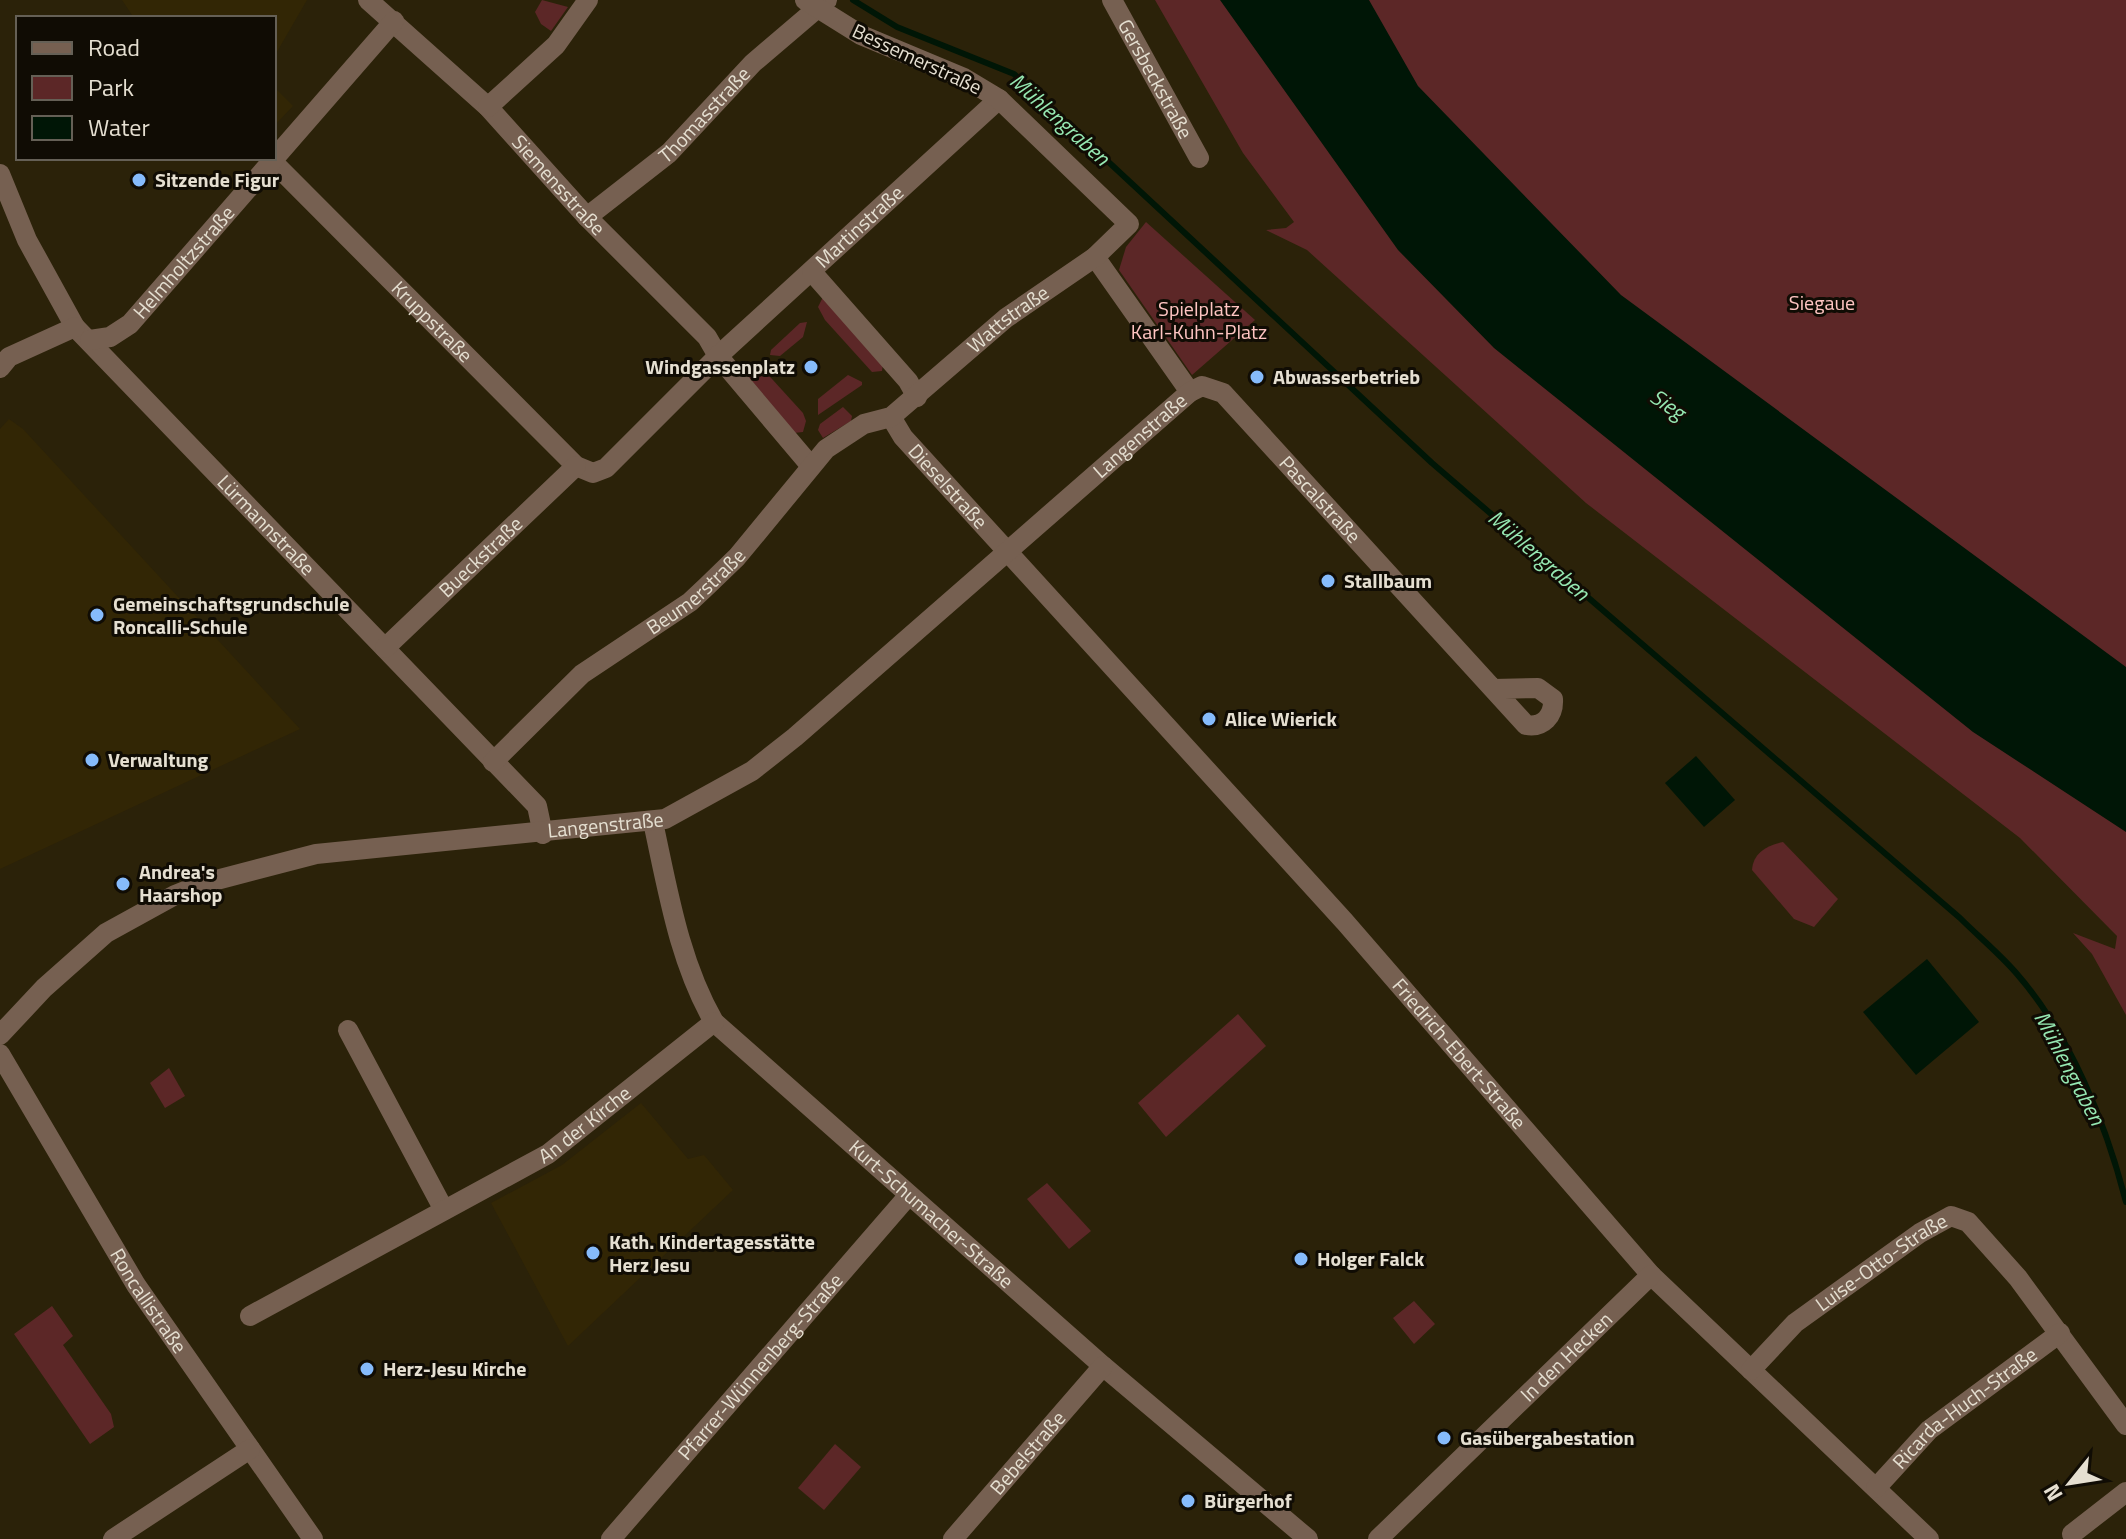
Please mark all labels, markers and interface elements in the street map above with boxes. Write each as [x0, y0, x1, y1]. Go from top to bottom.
street label: Gersbeckstraße [1110, 13, 1201, 144]
street label: Bessemerstraße [847, 15, 987, 102]
legend [16, 16, 276, 160]
text: Road [88, 29, 140, 65]
street label: Thomasstraße [652, 59, 757, 171]
water label: Mühlengraben [1002, 65, 1119, 174]
text: Park [88, 69, 134, 105]
text: Water [88, 109, 150, 145]
street label: Siemensstraße [505, 127, 613, 242]
place label: Sitzende Figur [155, 164, 280, 195]
marker: Sitzende Figur [130, 171, 148, 189]
street label: Martinstraße [808, 178, 910, 275]
street label: Helmholtzstraße [125, 198, 242, 326]
street label: Kruppstraße [384, 273, 480, 369]
street label: Wattstraße [960, 277, 1055, 360]
park label: Siegaue [1789, 287, 1855, 318]
park label: Spielplatz Karl-Kuhn-Platz [1131, 293, 1267, 347]
place label: Windgassenplatz [645, 351, 795, 382]
marker: Windgassenplatz [802, 358, 820, 376]
place label: Abwasserbetrieb [1273, 361, 1420, 392]
marker: Abwasserbetrieb [1248, 368, 1266, 386]
water label: Sieg [1644, 380, 1695, 430]
street label: Langenstraße [1086, 385, 1194, 485]
street label: Dieselstraße [901, 436, 996, 536]
street label: Pascalstraße [1272, 448, 1369, 550]
street label: Lürmannstraße [210, 467, 323, 582]
water label: Mühlengraben [1481, 501, 1598, 610]
street label: Bueckstraße [431, 509, 529, 604]
street label: Beumerstraße [640, 542, 753, 642]
place label: Stallbaum [1344, 565, 1432, 596]
marker: Stallbaum [1319, 572, 1337, 590]
place label: Gemeinschaftsgrundschule Roncalli-Schule [113, 588, 349, 642]
marker: Gemeinschaftsgrundschule Roncalli-Schule [88, 606, 106, 624]
place label: Alice Wierick [1225, 703, 1338, 734]
marker: Alice Wierick [1200, 710, 1218, 728]
place label: Verwaltung [108, 744, 209, 775]
marker: Verwaltung [83, 751, 101, 769]
street label: Langenstraße [546, 803, 665, 846]
place label: Andrea's Haarshop [139, 856, 223, 910]
marker: Andrea's Haarshop [114, 875, 132, 893]
street label: Friedrich-Ebert-Straße [1385, 971, 1534, 1136]
water label: Mühlengraben [2026, 1005, 2115, 1132]
street label: An der Kirche [533, 1078, 638, 1171]
street label: Kurt-Schumacher-Straße [842, 1132, 1021, 1295]
street label: Luise-Otto-Straße [1808, 1205, 1953, 1319]
place label: Kath. Kindertagesstätte Herz Jesu [609, 1226, 815, 1280]
street label: Roncallistraße [103, 1242, 195, 1359]
place label: Holger Falck [1317, 1243, 1425, 1274]
marker: Kath. Kindertagesstätte Herz Jesu [584, 1244, 602, 1262]
marker: Holger Falck [1292, 1250, 1310, 1268]
street label: Pfarrer-Wünnenberg-Straße [670, 1266, 850, 1467]
street label: In den Hecken [1513, 1304, 1619, 1409]
street label: Ricarda-Huch-Straße [1885, 1339, 2043, 1476]
place label: Herz-Jesu Kirche [383, 1353, 526, 1384]
marker: Herz-Jesu Kirche [358, 1360, 376, 1378]
street label: Bebelstraße [982, 1404, 1073, 1501]
place label: Gasübergabestation [1460, 1422, 1635, 1453]
marker: Gasübergabestation [1435, 1429, 1453, 1447]
north arrow [2030, 1443, 2110, 1523]
text: N [2034, 1478, 2071, 1508]
place label: Bürgerhof [1204, 1485, 1292, 1516]
marker: Bürgerhof [1179, 1492, 1197, 1510]

